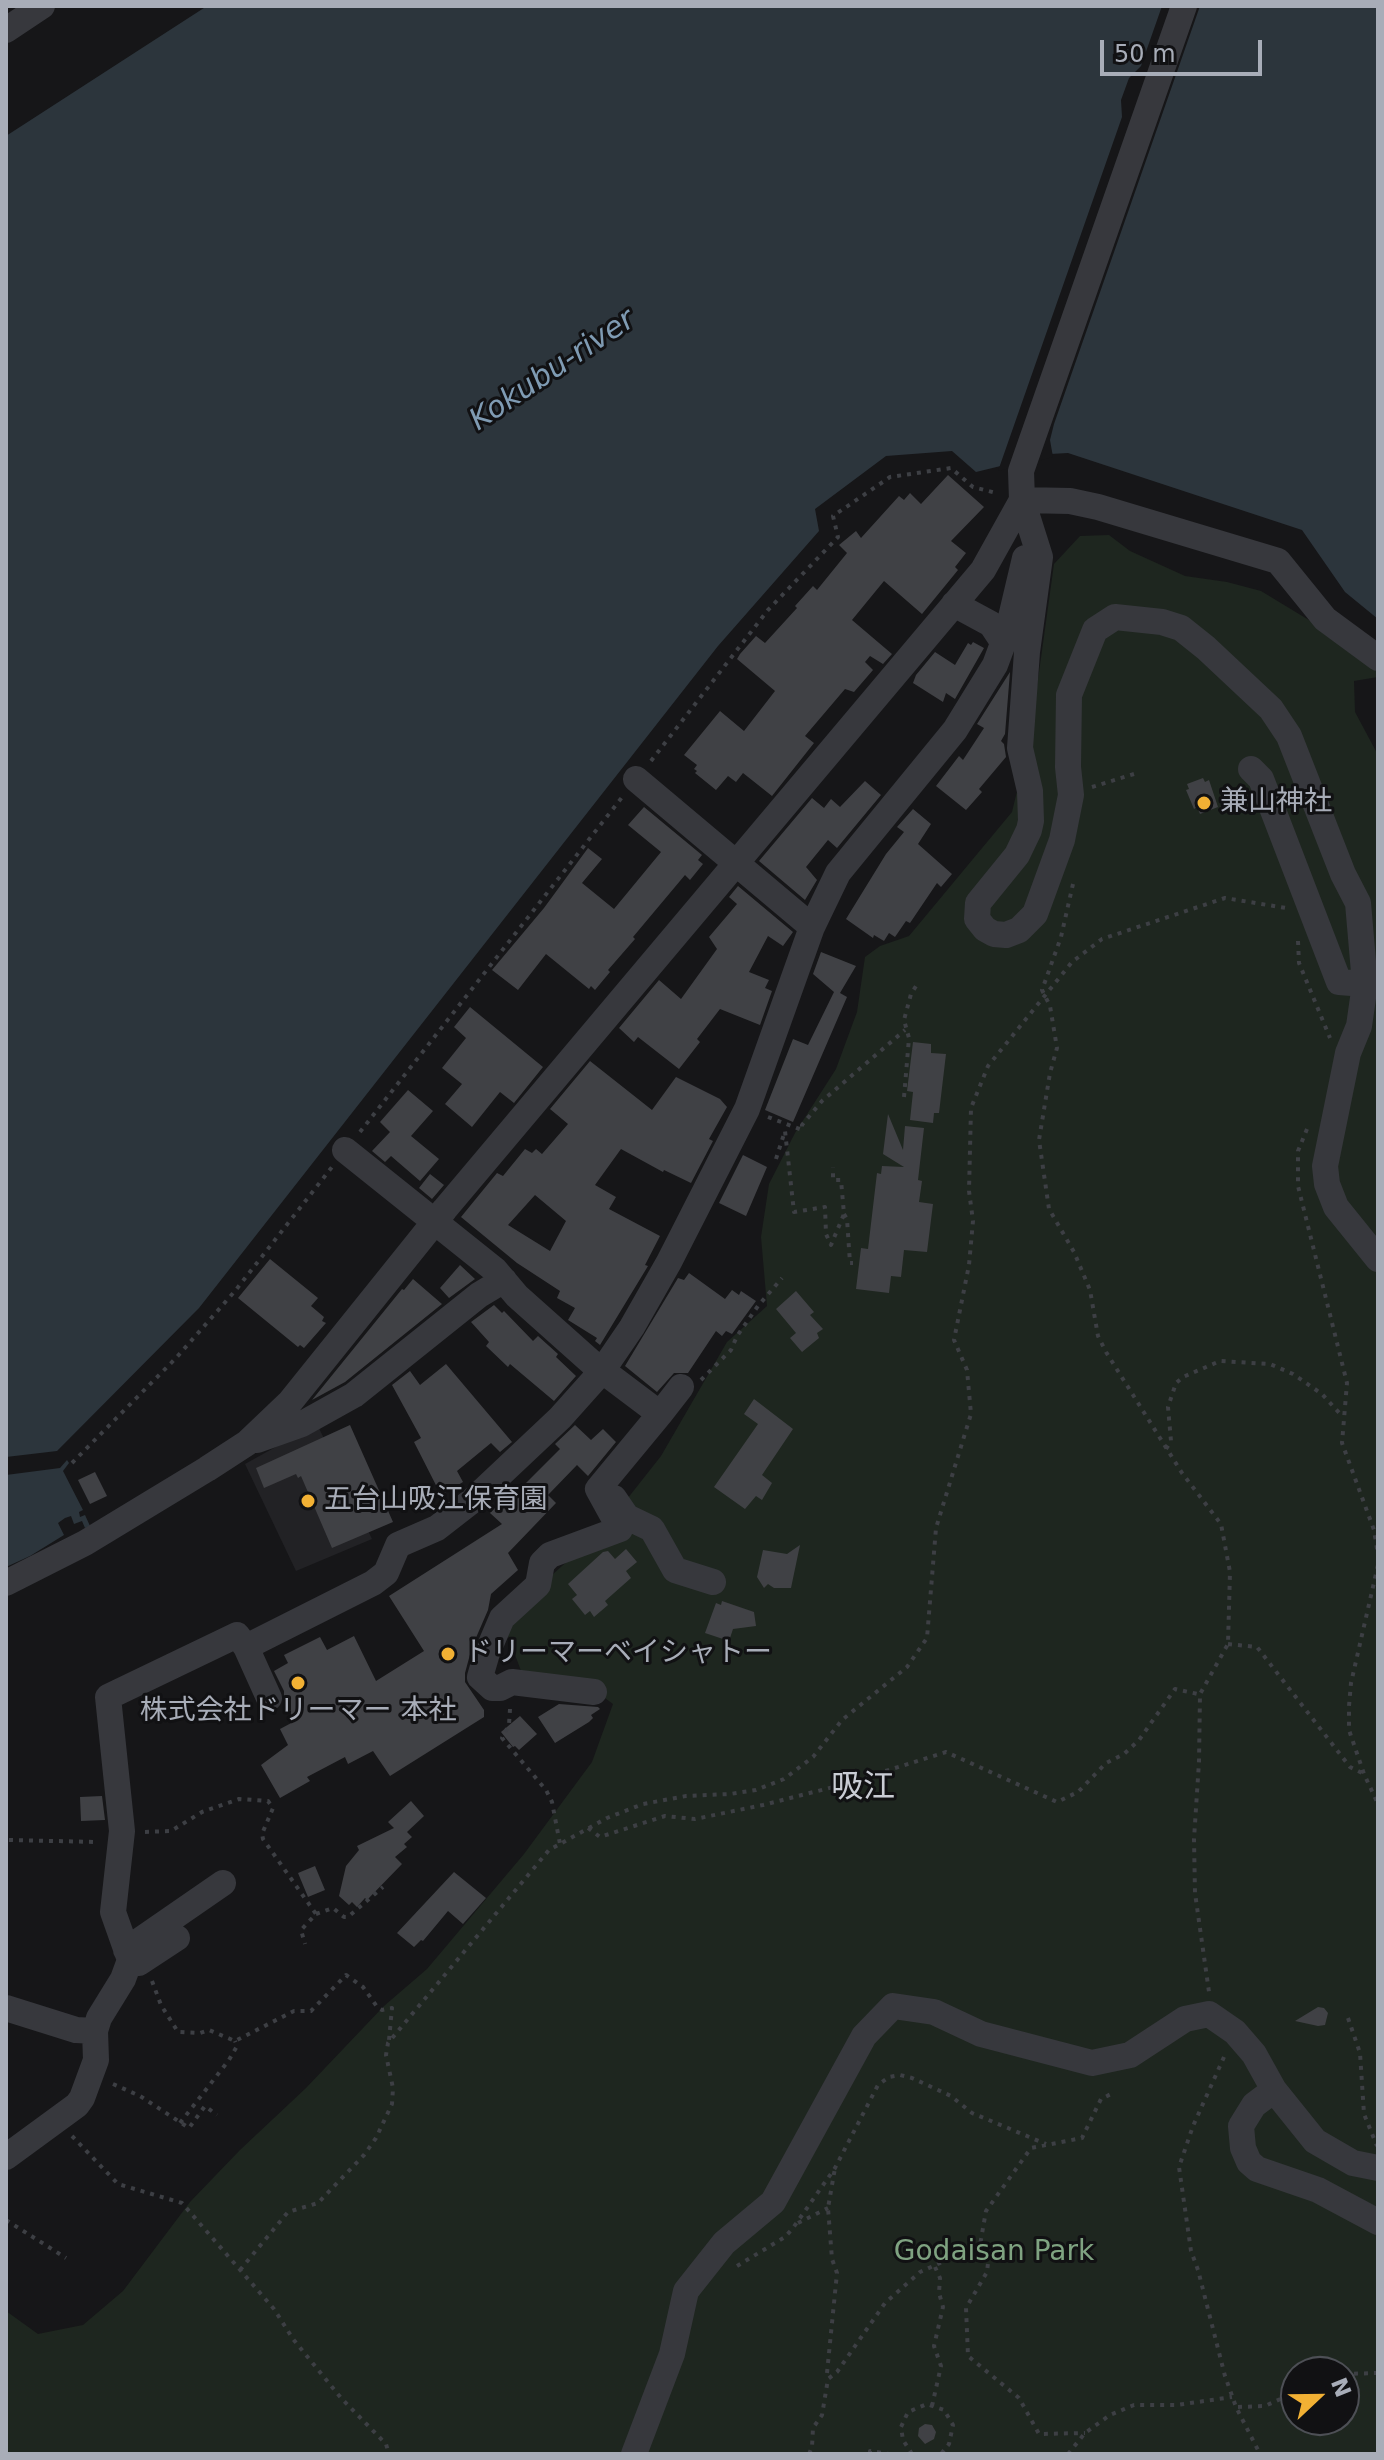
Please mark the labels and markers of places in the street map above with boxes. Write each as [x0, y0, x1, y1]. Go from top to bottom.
place label: 兼山神社 [1220, 786, 1332, 820]
marker: 兼山神社 [1195, 794, 1213, 812]
place label: 五台山吸江保育園 [324, 1484, 548, 1518]
marker: 五台山吸江保育園 [299, 1492, 317, 1510]
place label: ドリーマーベイシャトー [464, 1637, 772, 1671]
marker: ドリーマーベイシャトー [439, 1645, 457, 1663]
marker: 株式会社ドリーマー 本社 [289, 1674, 307, 1692]
place label: 株式会社ドリーマー 本社 [140, 1695, 456, 1729]

